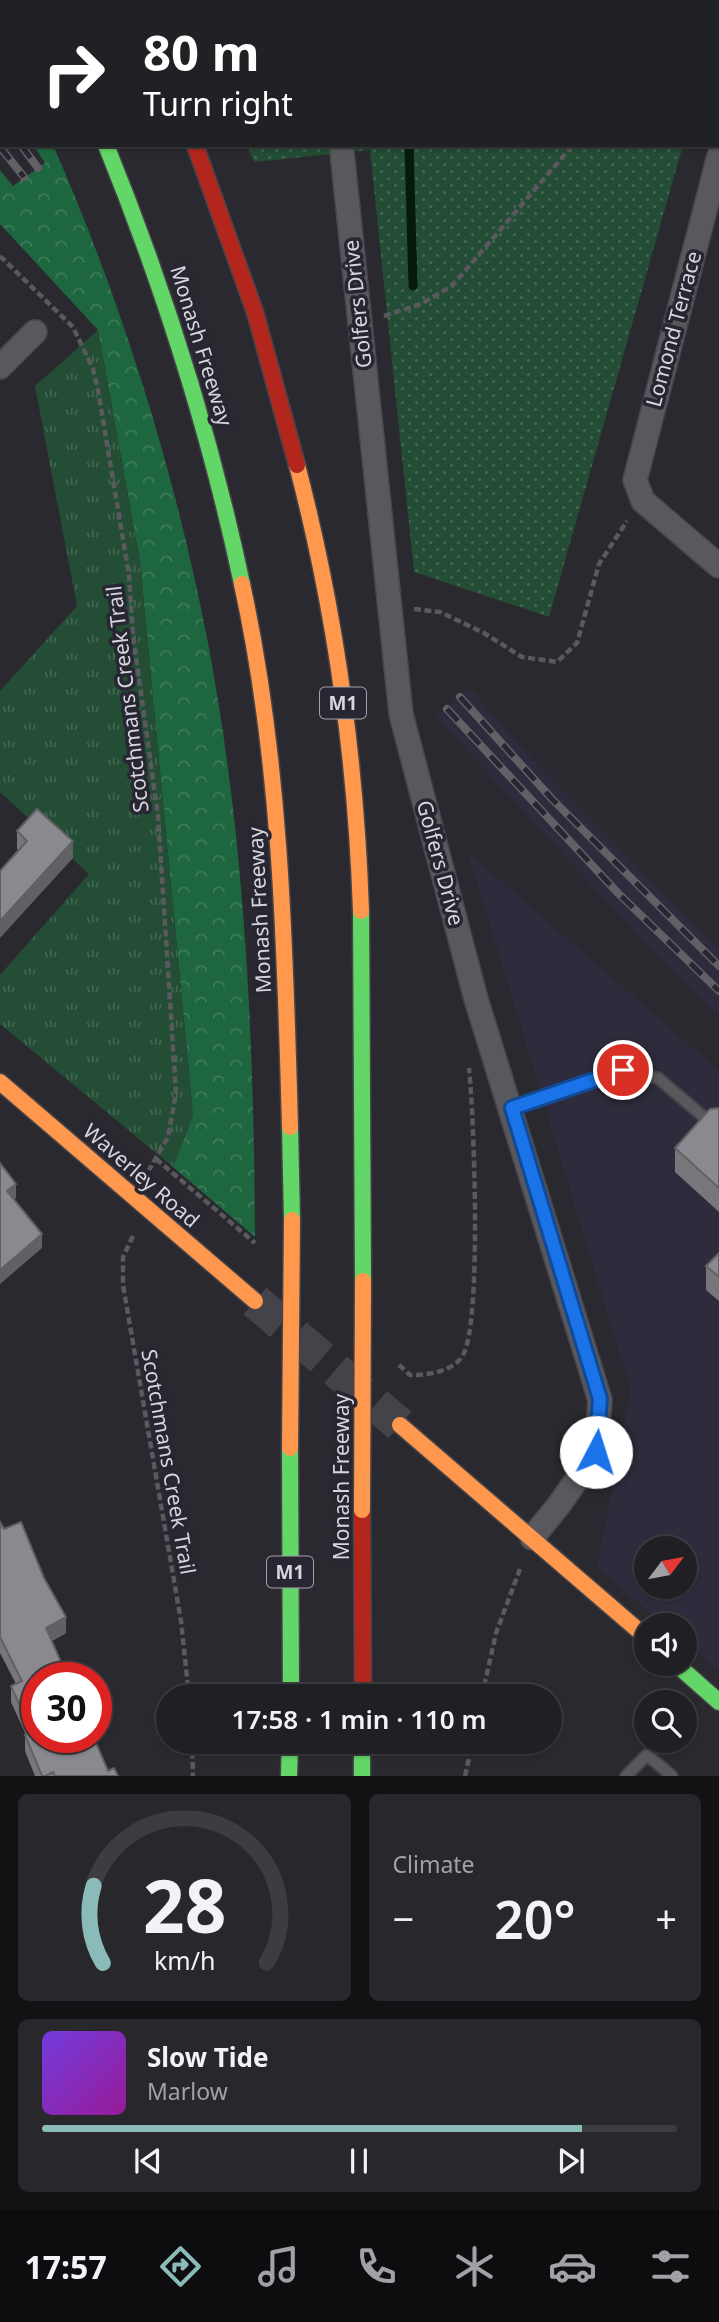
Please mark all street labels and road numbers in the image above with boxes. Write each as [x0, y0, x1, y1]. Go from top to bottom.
street label: Golfers Drive [336, 239, 378, 370]
street label: Lomond Terrace [639, 248, 707, 410]
street label: Monash Freeway [164, 262, 240, 430]
street label: Scotchmans Creek Trail [99, 584, 155, 814]
road number: M1 [320, 688, 366, 718]
street label: Golfers Drive [411, 797, 471, 928]
street label: Monash Freeway [241, 826, 277, 994]
street label: Waverley Road [78, 1117, 206, 1234]
street label: Scotchmans Creek Trail [135, 1347, 203, 1577]
street label: Monash Freeway [327, 1394, 355, 1560]
road number: M1 [267, 1556, 313, 1588]

